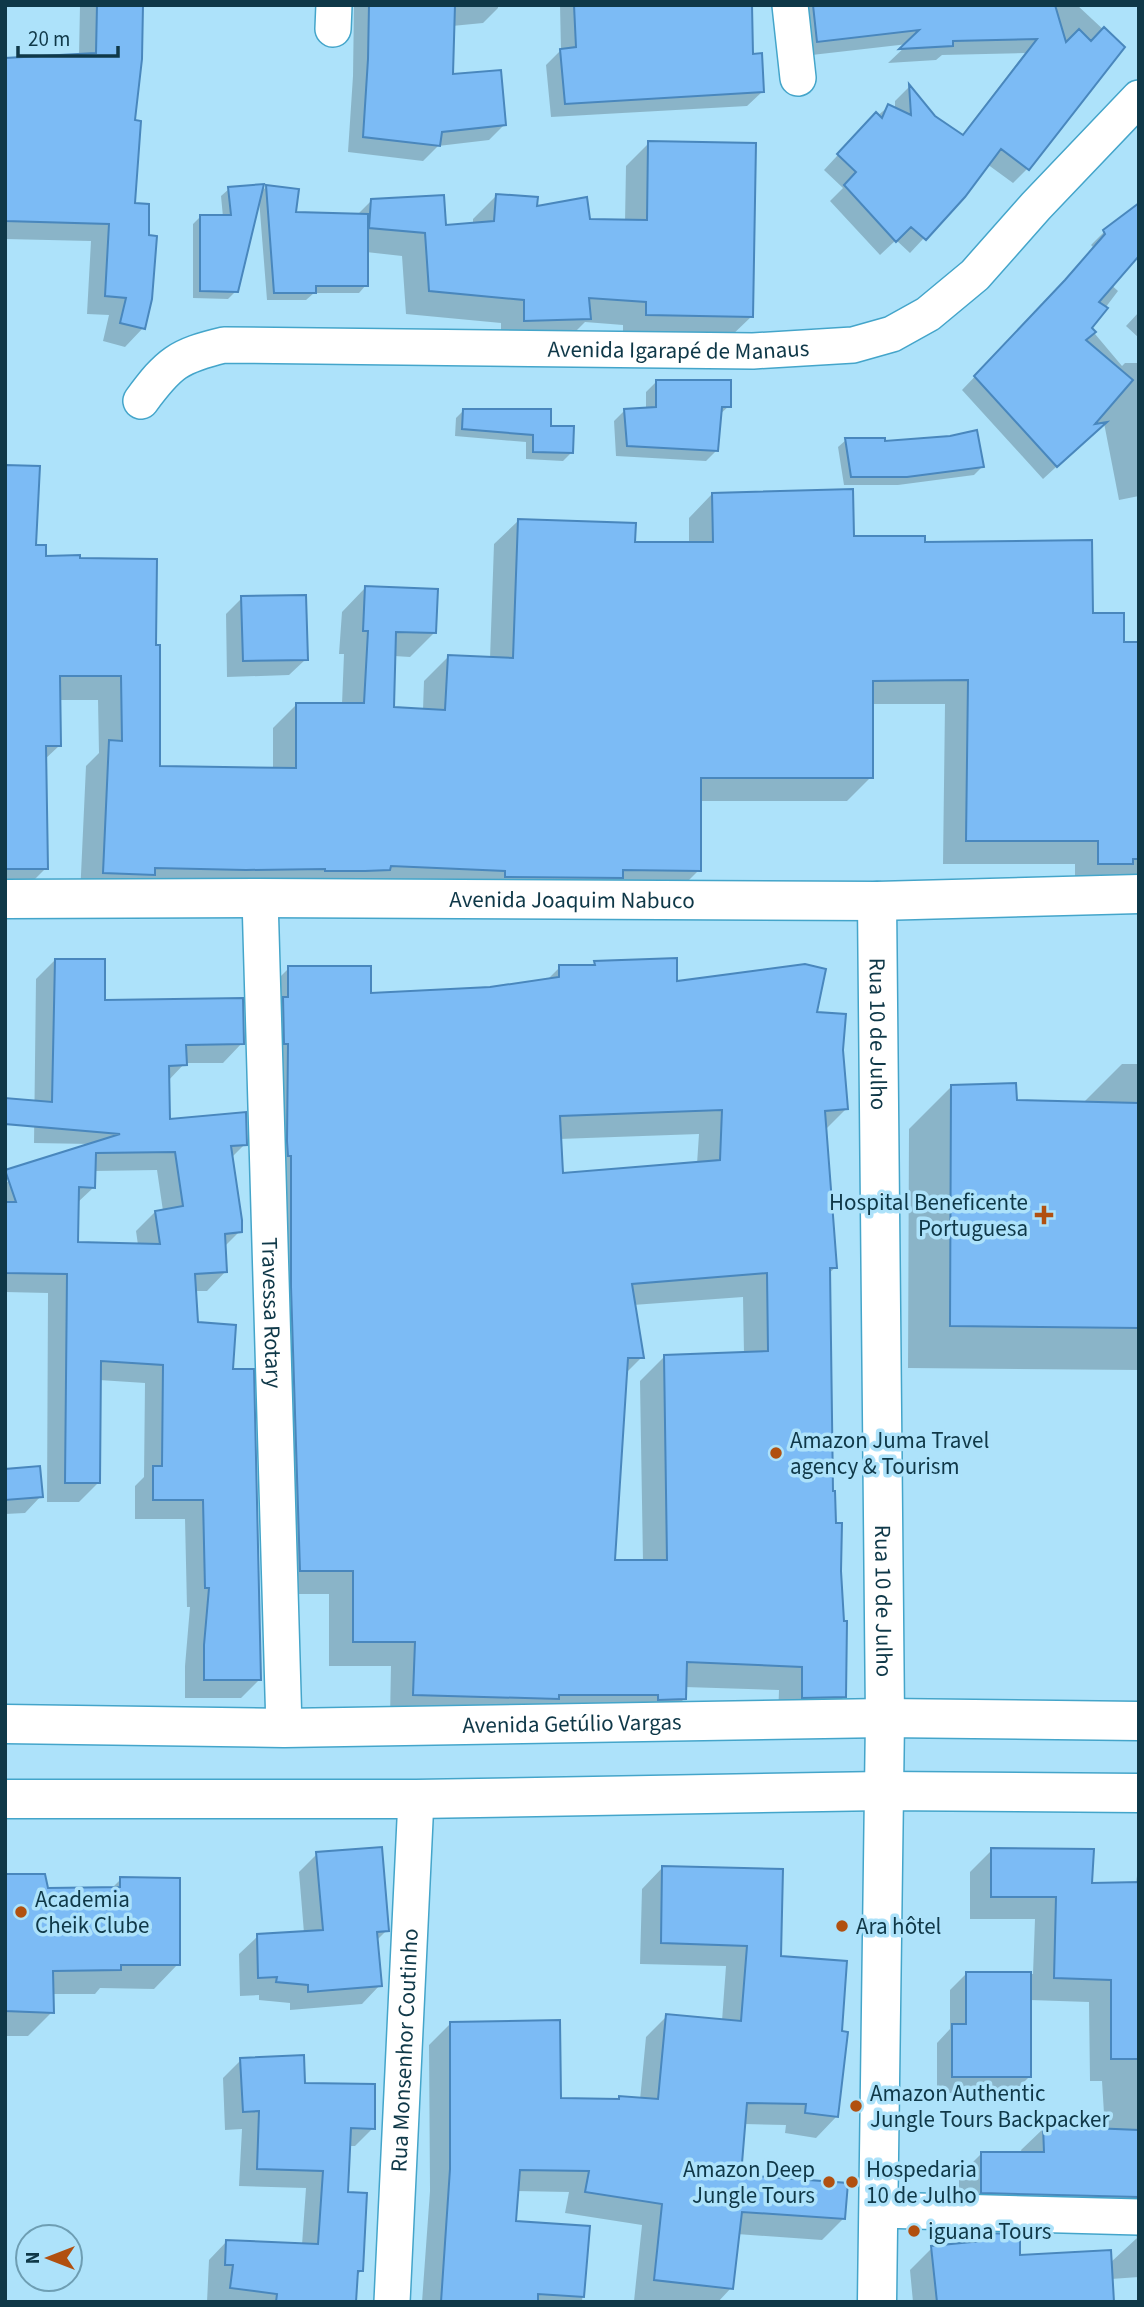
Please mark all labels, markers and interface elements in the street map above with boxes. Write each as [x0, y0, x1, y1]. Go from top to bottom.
scale bar [18, 14, 117, 58]
text: 20 m [28, 24, 70, 54]
street label: Avenida Igarapé de Manaus [547, 331, 810, 368]
street label: Avenida Joaquim Nabuco [449, 882, 695, 917]
street label: Rua 10 de Julho [861, 958, 896, 1110]
place label: Hospital Beneficente Portuguesa [829, 1186, 1028, 1245]
marker: Hospital Beneficente Portuguesa [1034, 1205, 1054, 1225]
street label: Travessa Rotary [253, 1237, 291, 1389]
place label: Amazon Juma Travel agency & Tourism [790, 1424, 989, 1483]
marker: Amazon Juma Travel agency & Tourism [768, 1445, 784, 1461]
street label: Rua 10 de Julho [867, 1525, 901, 1677]
street label: Avenida Getúlio Vargas [462, 1705, 682, 1742]
place label: Academia Cheik Clube [35, 1883, 149, 1942]
marker: Academia Cheik Clube [13, 1904, 29, 1920]
place label: Ara hôtel [856, 1910, 941, 1943]
marker: Ara hôtel [834, 1918, 850, 1934]
street label: Rua Monsenhor Coutinho [382, 1928, 426, 2173]
place label: Amazon Authentic Jungle Tours Backpacker [870, 2077, 1110, 2136]
marker: Amazon Authentic Jungle Tours Backpacker [848, 2098, 864, 2114]
place label: Amazon Deep Jungle Tours [683, 2153, 815, 2212]
place label: Hospedaria 10 de Julho [866, 2153, 977, 2212]
marker: Amazon Deep Jungle Tours [821, 2174, 837, 2190]
marker: Hospedaria 10 de Julho [844, 2174, 860, 2190]
place label: iguana Tours [928, 2215, 1051, 2248]
north arrow [14, 2223, 84, 2293]
marker: iguana Tours [906, 2223, 922, 2239]
text: N [20, 2252, 47, 2264]

